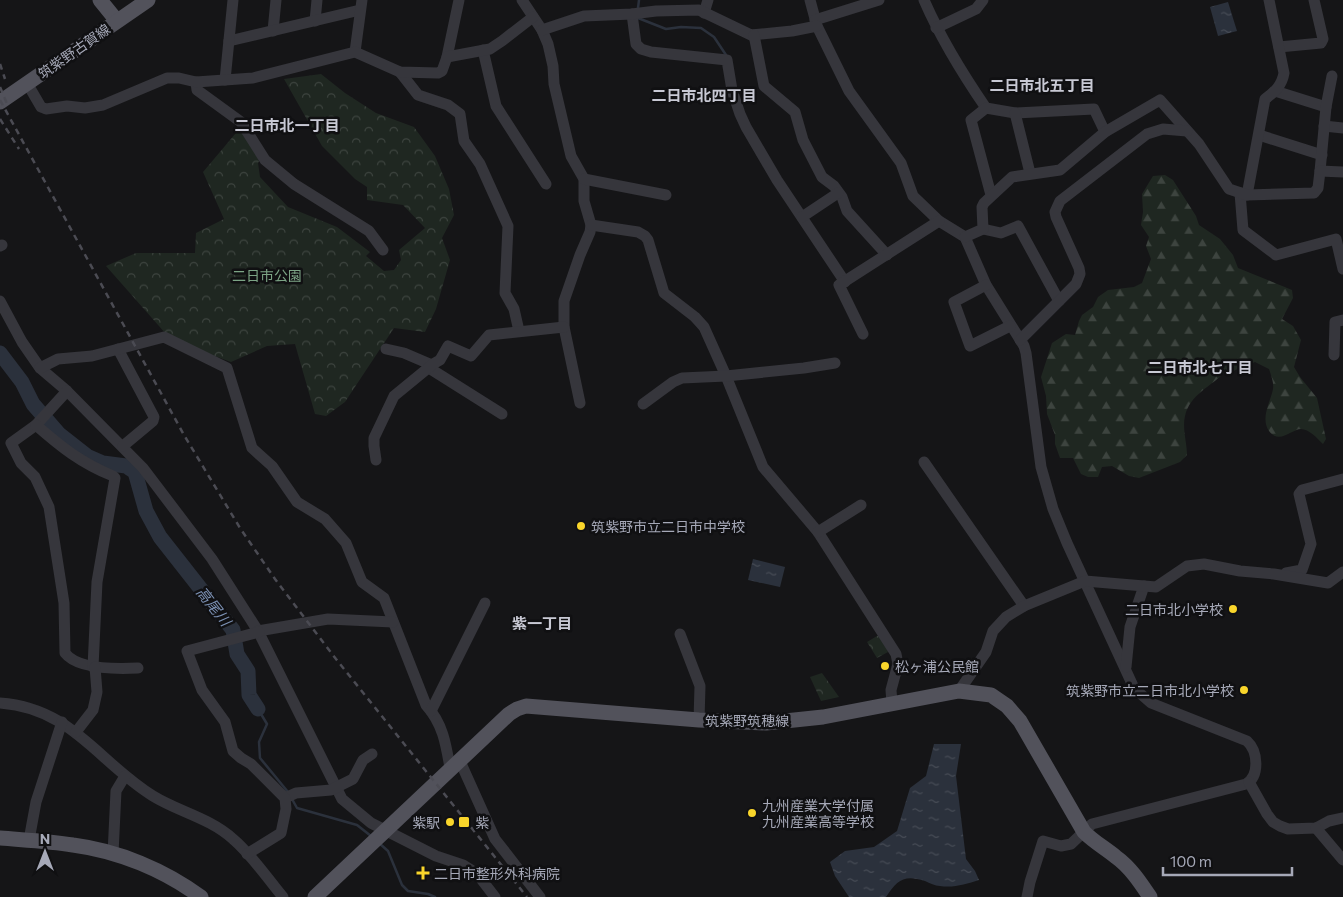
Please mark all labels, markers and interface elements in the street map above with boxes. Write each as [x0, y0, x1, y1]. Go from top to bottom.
street label: 筑紫野古賀線 [35, 20, 113, 82]
district label: 二日市北五丁目 [989, 76, 1095, 94]
district label: 二日市北四丁目 [651, 86, 757, 104]
district label: 二日市北一丁目 [234, 116, 340, 134]
park label: 二日市公園 [232, 267, 302, 284]
district label: 二日市北七丁目 [1147, 358, 1253, 376]
place label: 筑紫野市立二日市中学校 [591, 518, 745, 535]
marker: 筑紫野市立二日市中学校 [575, 520, 587, 532]
water label: 高尾川 [193, 583, 236, 631]
place label: 二日市北小学校 [1125, 601, 1223, 618]
marker: 二日市北小学校 [1227, 603, 1239, 615]
district label: 紫一丁目 [512, 614, 572, 632]
place label: 松ヶ浦公民館 [895, 658, 979, 675]
marker: 松ヶ浦公民館 [879, 660, 891, 672]
place label: 筑紫野市立二日市北小学校 [1066, 682, 1234, 699]
marker: 筑紫野市立二日市北小学校 [1238, 684, 1250, 696]
street label: 筑紫野筑穂線 [705, 712, 789, 729]
place label: 九州産業大学付属 九州産業高等学校 [762, 797, 874, 830]
marker: 九州産業大学付属 九州産業高等学校 [746, 807, 758, 819]
place label: 紫駅 [412, 814, 440, 831]
place label: 紫 [475, 814, 489, 831]
marker: 紫 [457, 815, 471, 829]
marker: 紫駅 [444, 816, 456, 828]
north arrow [20, 827, 70, 877]
text: N [40, 830, 50, 847]
scale bar [1163, 844, 1292, 876]
text: 100 m [1170, 852, 1212, 870]
place label: 二日市整形外科病院 [434, 865, 560, 882]
marker: 二日市整形外科病院 [416, 866, 430, 880]

